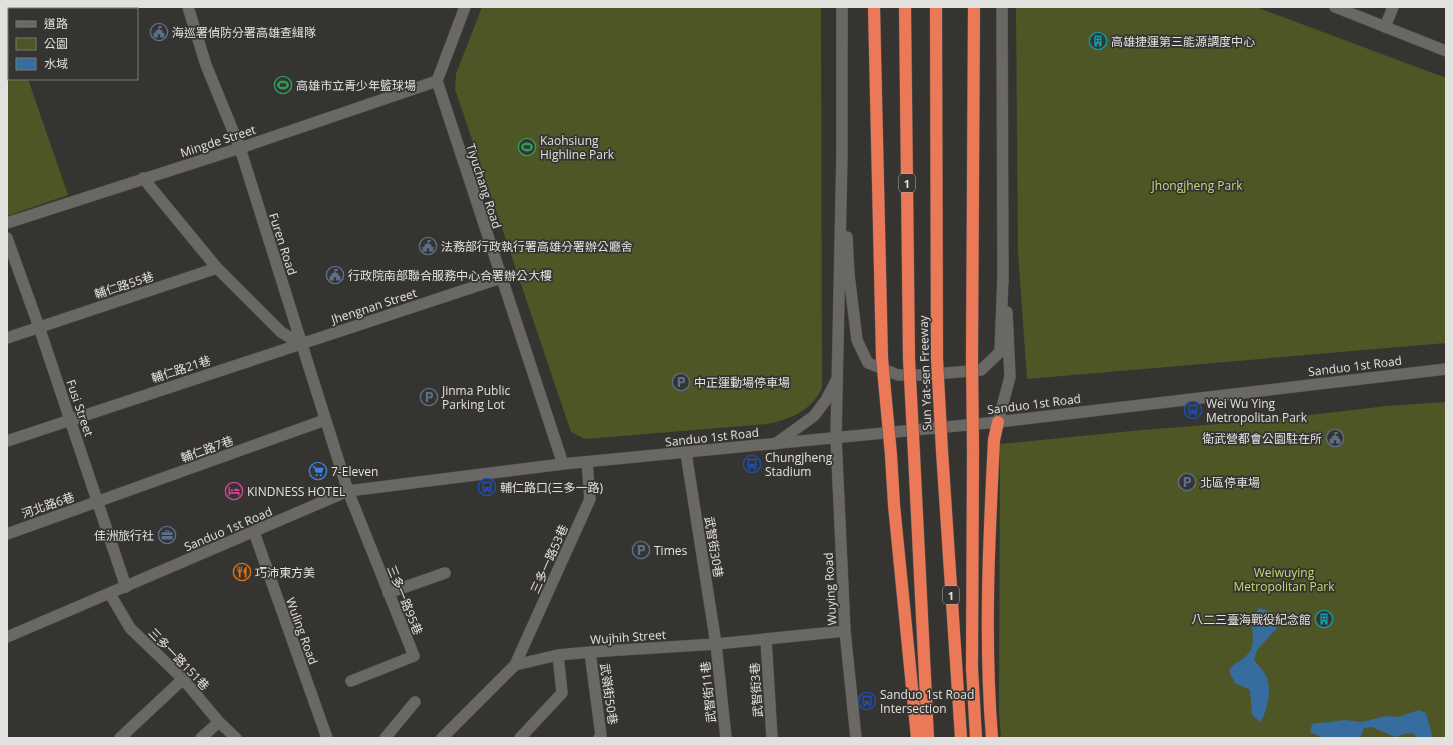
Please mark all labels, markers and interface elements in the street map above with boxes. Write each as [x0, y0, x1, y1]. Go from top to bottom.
legend [8, 8, 138, 80]
text: 道路 [44, 15, 68, 32]
public building icon: 海巡署偵防分署高雄查緝隊 [149, 22, 169, 42]
place label: 海巡署偵防分署高雄查緝隊 [172, 24, 316, 41]
building icon: 高雄捷運第三能源調度中心 [1088, 31, 1108, 51]
place label: 高雄捷運第三能源調度中心 [1111, 33, 1255, 50]
text: 公園 [44, 35, 68, 52]
text: 水域 [44, 55, 68, 72]
sports icon: 高雄市立青少年籃球場 [273, 75, 293, 95]
place label: 高雄市立青少年籃球場 [296, 77, 416, 94]
street label: Mingde Street [178, 121, 258, 161]
place label: Kaohsiung Highline Park [540, 132, 615, 163]
sports icon: Kaohsiung Highline Park [517, 137, 537, 157]
street label: Tiyuchang Road [462, 141, 506, 231]
road number: 1 [899, 174, 915, 192]
park label: Jhongjheng Park [1151, 177, 1243, 194]
street label: Furen Road [265, 211, 301, 277]
public building icon: 法務部行政執行署高雄分署辦公廳舍 [418, 236, 438, 256]
place label: 法務部行政執行署高雄分署辦公廳舍 [441, 238, 633, 255]
public building icon: 行政院南部聯合服務中心合署辦公大樓 [325, 265, 345, 285]
street label: 輔仁路55巷 [92, 267, 156, 303]
place label: 行政院南部聯合服務中心合署辦公大樓 [348, 267, 552, 284]
street label: Jhengnan Street [328, 284, 419, 328]
street label: Sun Yat-sen Freeway [914, 314, 936, 431]
street label: 輔仁路21巷 [149, 351, 213, 387]
street label: Sanduo 1st Road [1307, 352, 1403, 380]
parking icon: 中正運動場停車場 [671, 372, 691, 392]
place label: 中正運動場停車場 [694, 374, 790, 391]
street label: Fusi Street [62, 377, 98, 439]
place label: Jinma Public Parking Lot [441, 382, 510, 413]
parking icon: Jinma Public Parking Lot [419, 387, 439, 407]
street label: Sanduo 1st Road [986, 390, 1082, 418]
place label: Wei Wu Ying Metropolitan Park [1206, 395, 1308, 426]
bus stop icon: Wei Wu Ying Metropolitan Park [1183, 400, 1203, 420]
street label: Sanduo 1st Road [664, 424, 760, 450]
public building icon: 衛武營都會公園駐在所 [1325, 428, 1345, 448]
place label: 衛武營都會公園駐在所 [1202, 430, 1322, 447]
street label: 輔仁路7巷 [178, 432, 236, 466]
place label: Chungjheng Stadium [765, 449, 833, 480]
bus stop icon: Chungjheng Stadium [742, 454, 762, 474]
supermarket icon: 7-Eleven [308, 461, 328, 481]
place label: 7-Eleven [331, 463, 378, 480]
parking icon: 北區停車場 [1177, 472, 1197, 492]
place label: 北區停車場 [1200, 474, 1260, 491]
bus stop icon: 輔仁路口(三多一路) [477, 477, 497, 497]
place label: 輔仁路口(三多一路) [500, 479, 604, 496]
hotel icon: KINDNESS HOTEL [224, 481, 244, 501]
place label: KINDNESS HOTEL [247, 483, 345, 500]
street label: 河北路6巷 [19, 488, 77, 522]
street label: Sanduo 1st Road [181, 503, 275, 555]
street label: 武智街30巷 [701, 515, 727, 579]
street label: 三多一路53巷 [526, 522, 572, 596]
office icon: 佳洲旅行社 [157, 525, 177, 545]
place label: 佳洲旅行社 [94, 527, 154, 544]
parking icon: Times [631, 540, 651, 560]
place label: Times [654, 542, 687, 559]
street label: Wuying Road [820, 552, 840, 626]
restaurant icon: 巧沛東方美 [232, 562, 252, 582]
street label: 三多一路95巷 [383, 563, 427, 637]
place label: 巧沛東方美 [255, 564, 315, 581]
park label: Weiwuying Metropolitan Park [1233, 564, 1335, 595]
road number: 1 [943, 586, 959, 604]
street label: Wuling Road [282, 595, 322, 667]
building icon: 八二三臺海戰役紀念館 [1314, 609, 1334, 629]
place label: 八二三臺海戰役紀念館 [1191, 611, 1311, 628]
street label: 三多一路151巷 [145, 624, 213, 694]
street label: Wujhih Street [590, 626, 666, 648]
street label: 武智街11巷 [696, 660, 720, 724]
street label: 武嶺街50巷 [596, 662, 622, 726]
street label: 武智街3巷 [746, 662, 766, 718]
place label: Sanduo 1st Road Intersection [880, 686, 974, 717]
bus stop icon: Sanduo 1st Road Intersection [857, 691, 877, 711]

